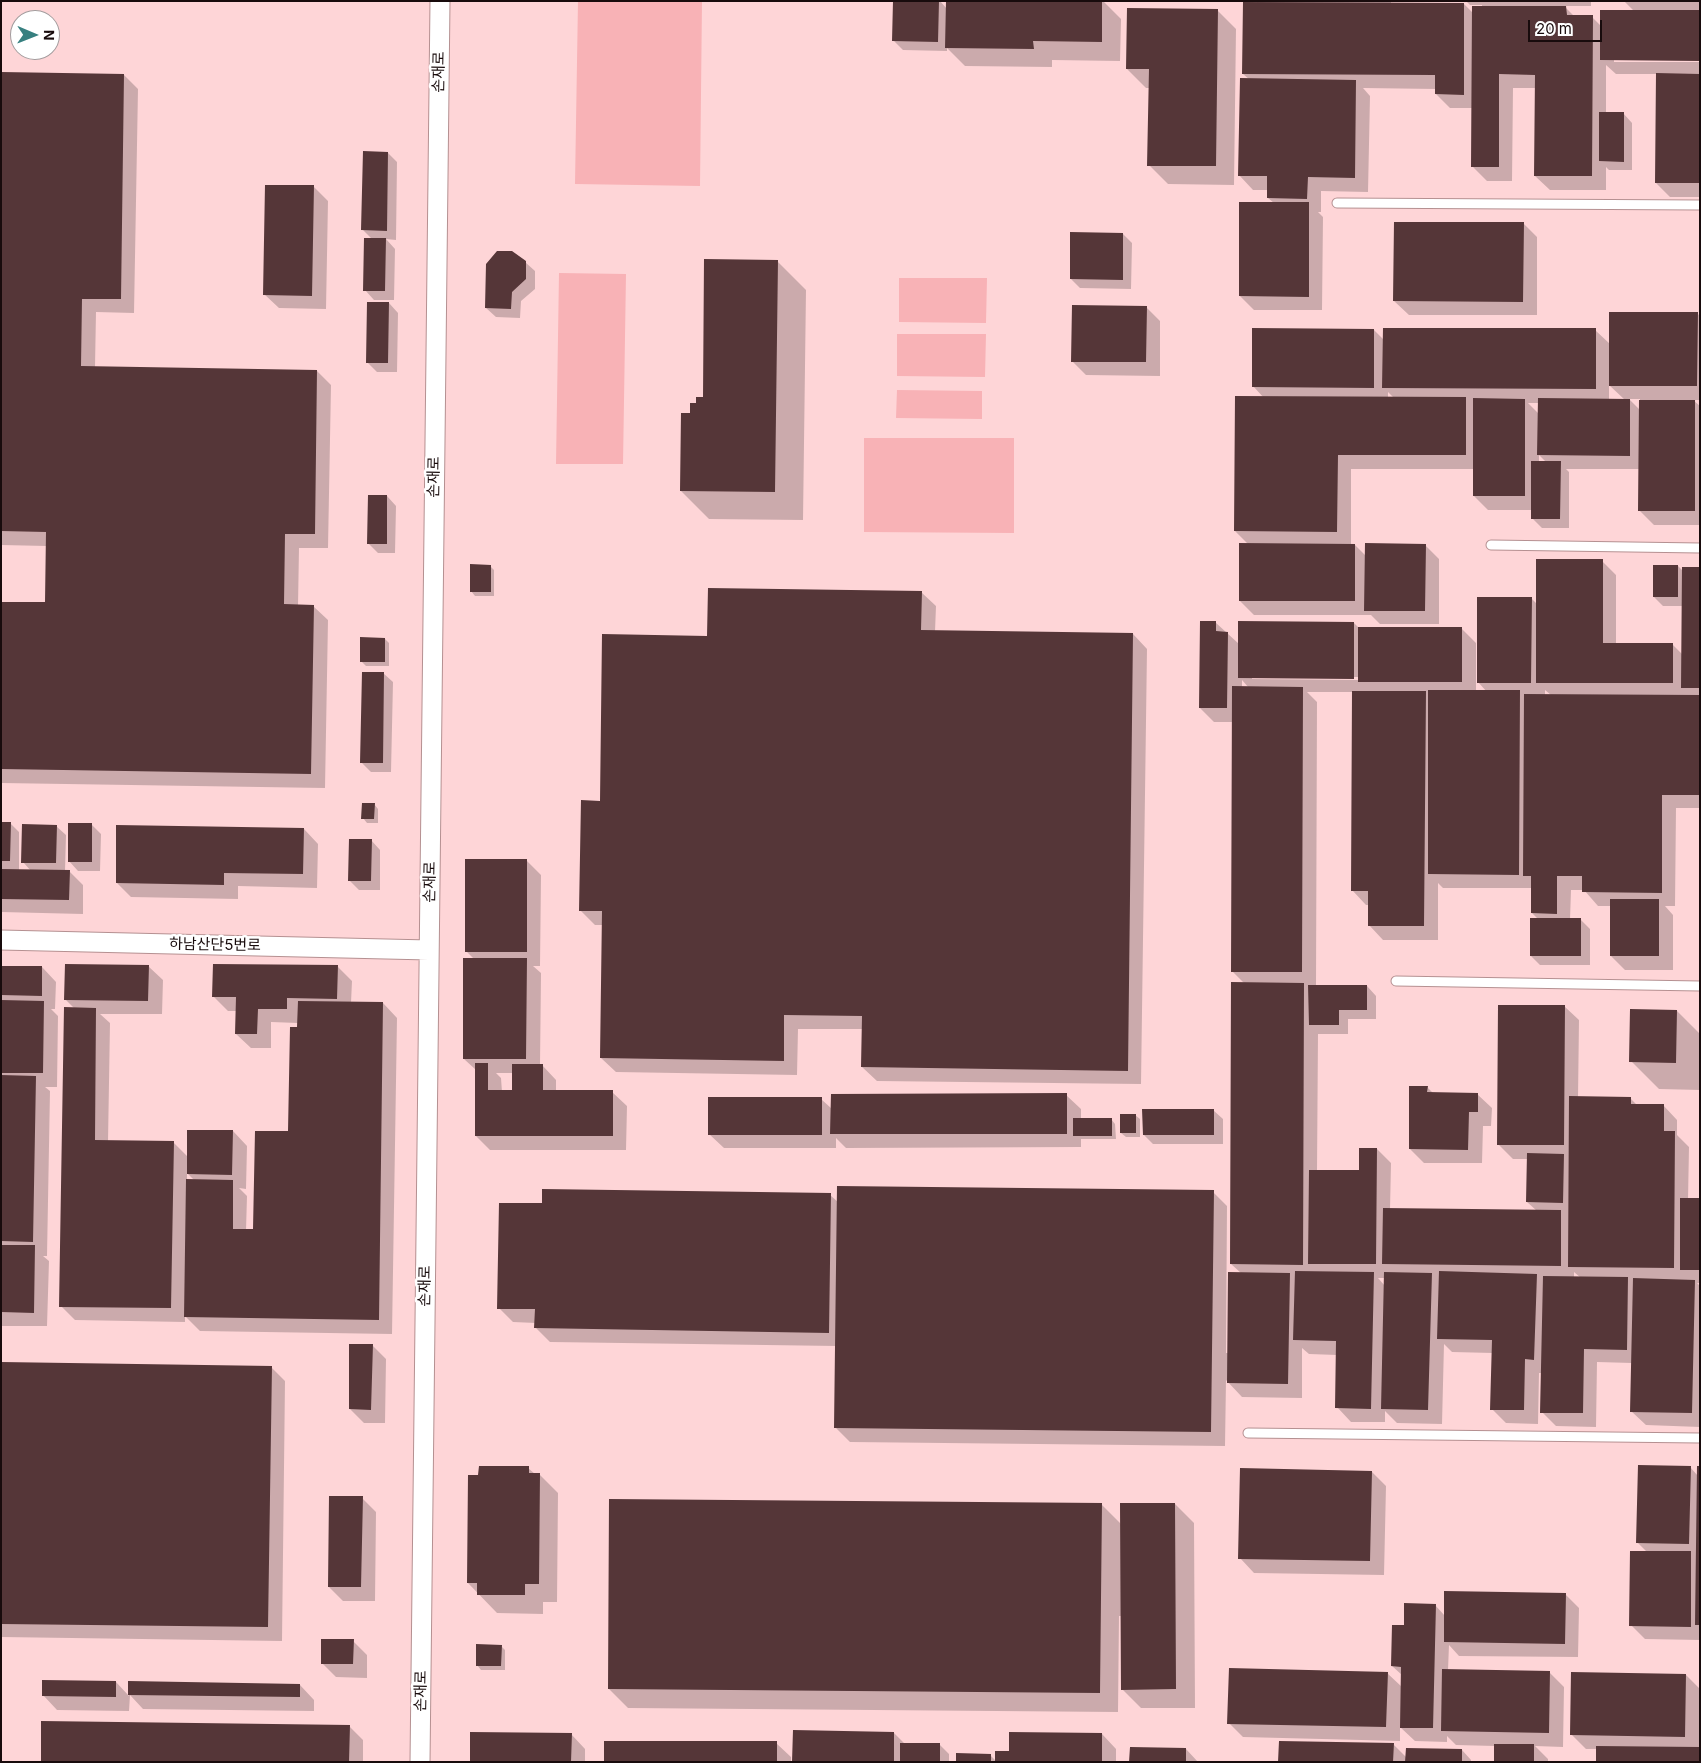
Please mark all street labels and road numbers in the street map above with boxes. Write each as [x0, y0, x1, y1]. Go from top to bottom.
street label: 손재로 [430, 51, 448, 93]
street label: 손재로 [425, 456, 443, 498]
street label: 손재로 [421, 861, 439, 903]
street label: 하남산단5번로 [169, 935, 261, 955]
street label: 손재로 [416, 1265, 434, 1307]
street label: 손재로 [412, 1670, 430, 1712]

